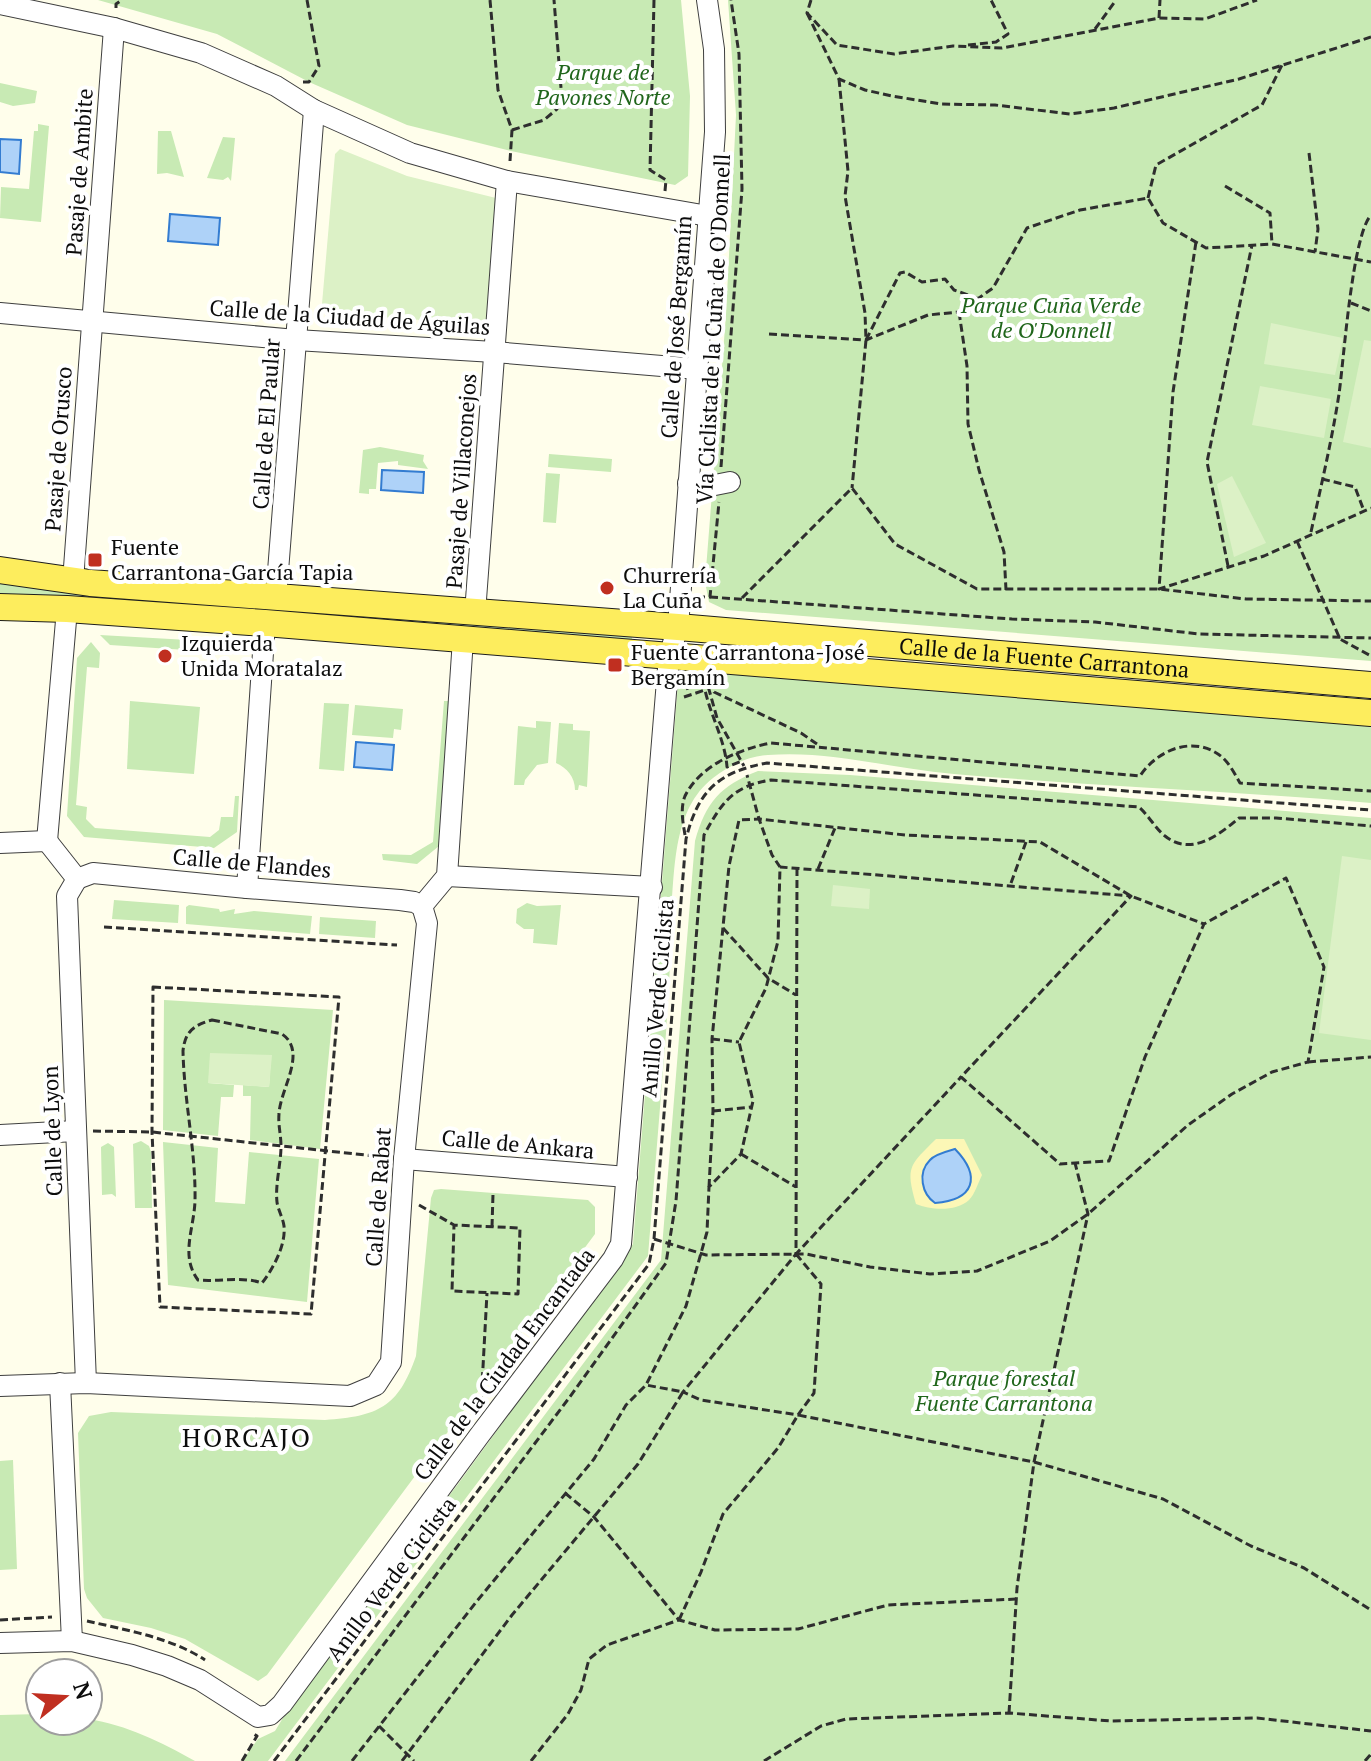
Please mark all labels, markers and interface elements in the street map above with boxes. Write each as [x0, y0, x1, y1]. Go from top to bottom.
park label: Parque de Pavones Norte [535, 57, 670, 111]
street label: Pasaje de Ambite [58, 87, 99, 257]
street label: Vía Ciclista de la Cuña de O'Donnell [689, 153, 736, 505]
street label: Calle de José Bergamín [653, 214, 698, 439]
park label: Parque Cuña Verde de O'Donnell [960, 290, 1141, 344]
street label: Calle de la Ciudad de Águilas [209, 292, 491, 341]
street label: Calle de El Paular [245, 337, 286, 510]
street label: Pasaje de Orusco [37, 366, 78, 532]
street label: Pasaje de Villaconejos [439, 372, 482, 590]
place label: Fuente Carrantona-García Tapia [111, 532, 354, 586]
marker: Fuente Carrantona-García Tapia [86, 551, 104, 569]
place label: Churrería La Cuña [623, 560, 717, 614]
marker: Churrería La Cuña [598, 579, 616, 597]
place label: Izquierda Unida Moratalaz [181, 628, 343, 682]
street label: Calle de la Fuente Carrantona [898, 631, 1190, 684]
place label: Fuente Carrantona-José Bergamín [631, 637, 865, 691]
marker: Izquierda Unida Moratalaz [156, 647, 174, 665]
marker: Fuente Carrantona-José Bergamín [606, 656, 624, 674]
street label: Calle de Flandes [172, 841, 333, 884]
street label: Anillo Verde Ciclista [633, 898, 680, 1098]
street label: Calle de Lyon [35, 1065, 68, 1197]
street label: Calle de Ankara [440, 1122, 596, 1165]
street label: Calle de Rabat [358, 1126, 397, 1268]
street label: Calle de la Ciudad Encantada [407, 1242, 601, 1486]
park label: Parque forestal Fuente Carrantona [914, 1363, 1093, 1417]
district label: HORCAJO [182, 1420, 312, 1454]
street label: Anillo Verde Ciclista [319, 1490, 462, 1667]
north arrow [24, 1657, 104, 1737]
text: N [67, 1678, 100, 1703]

